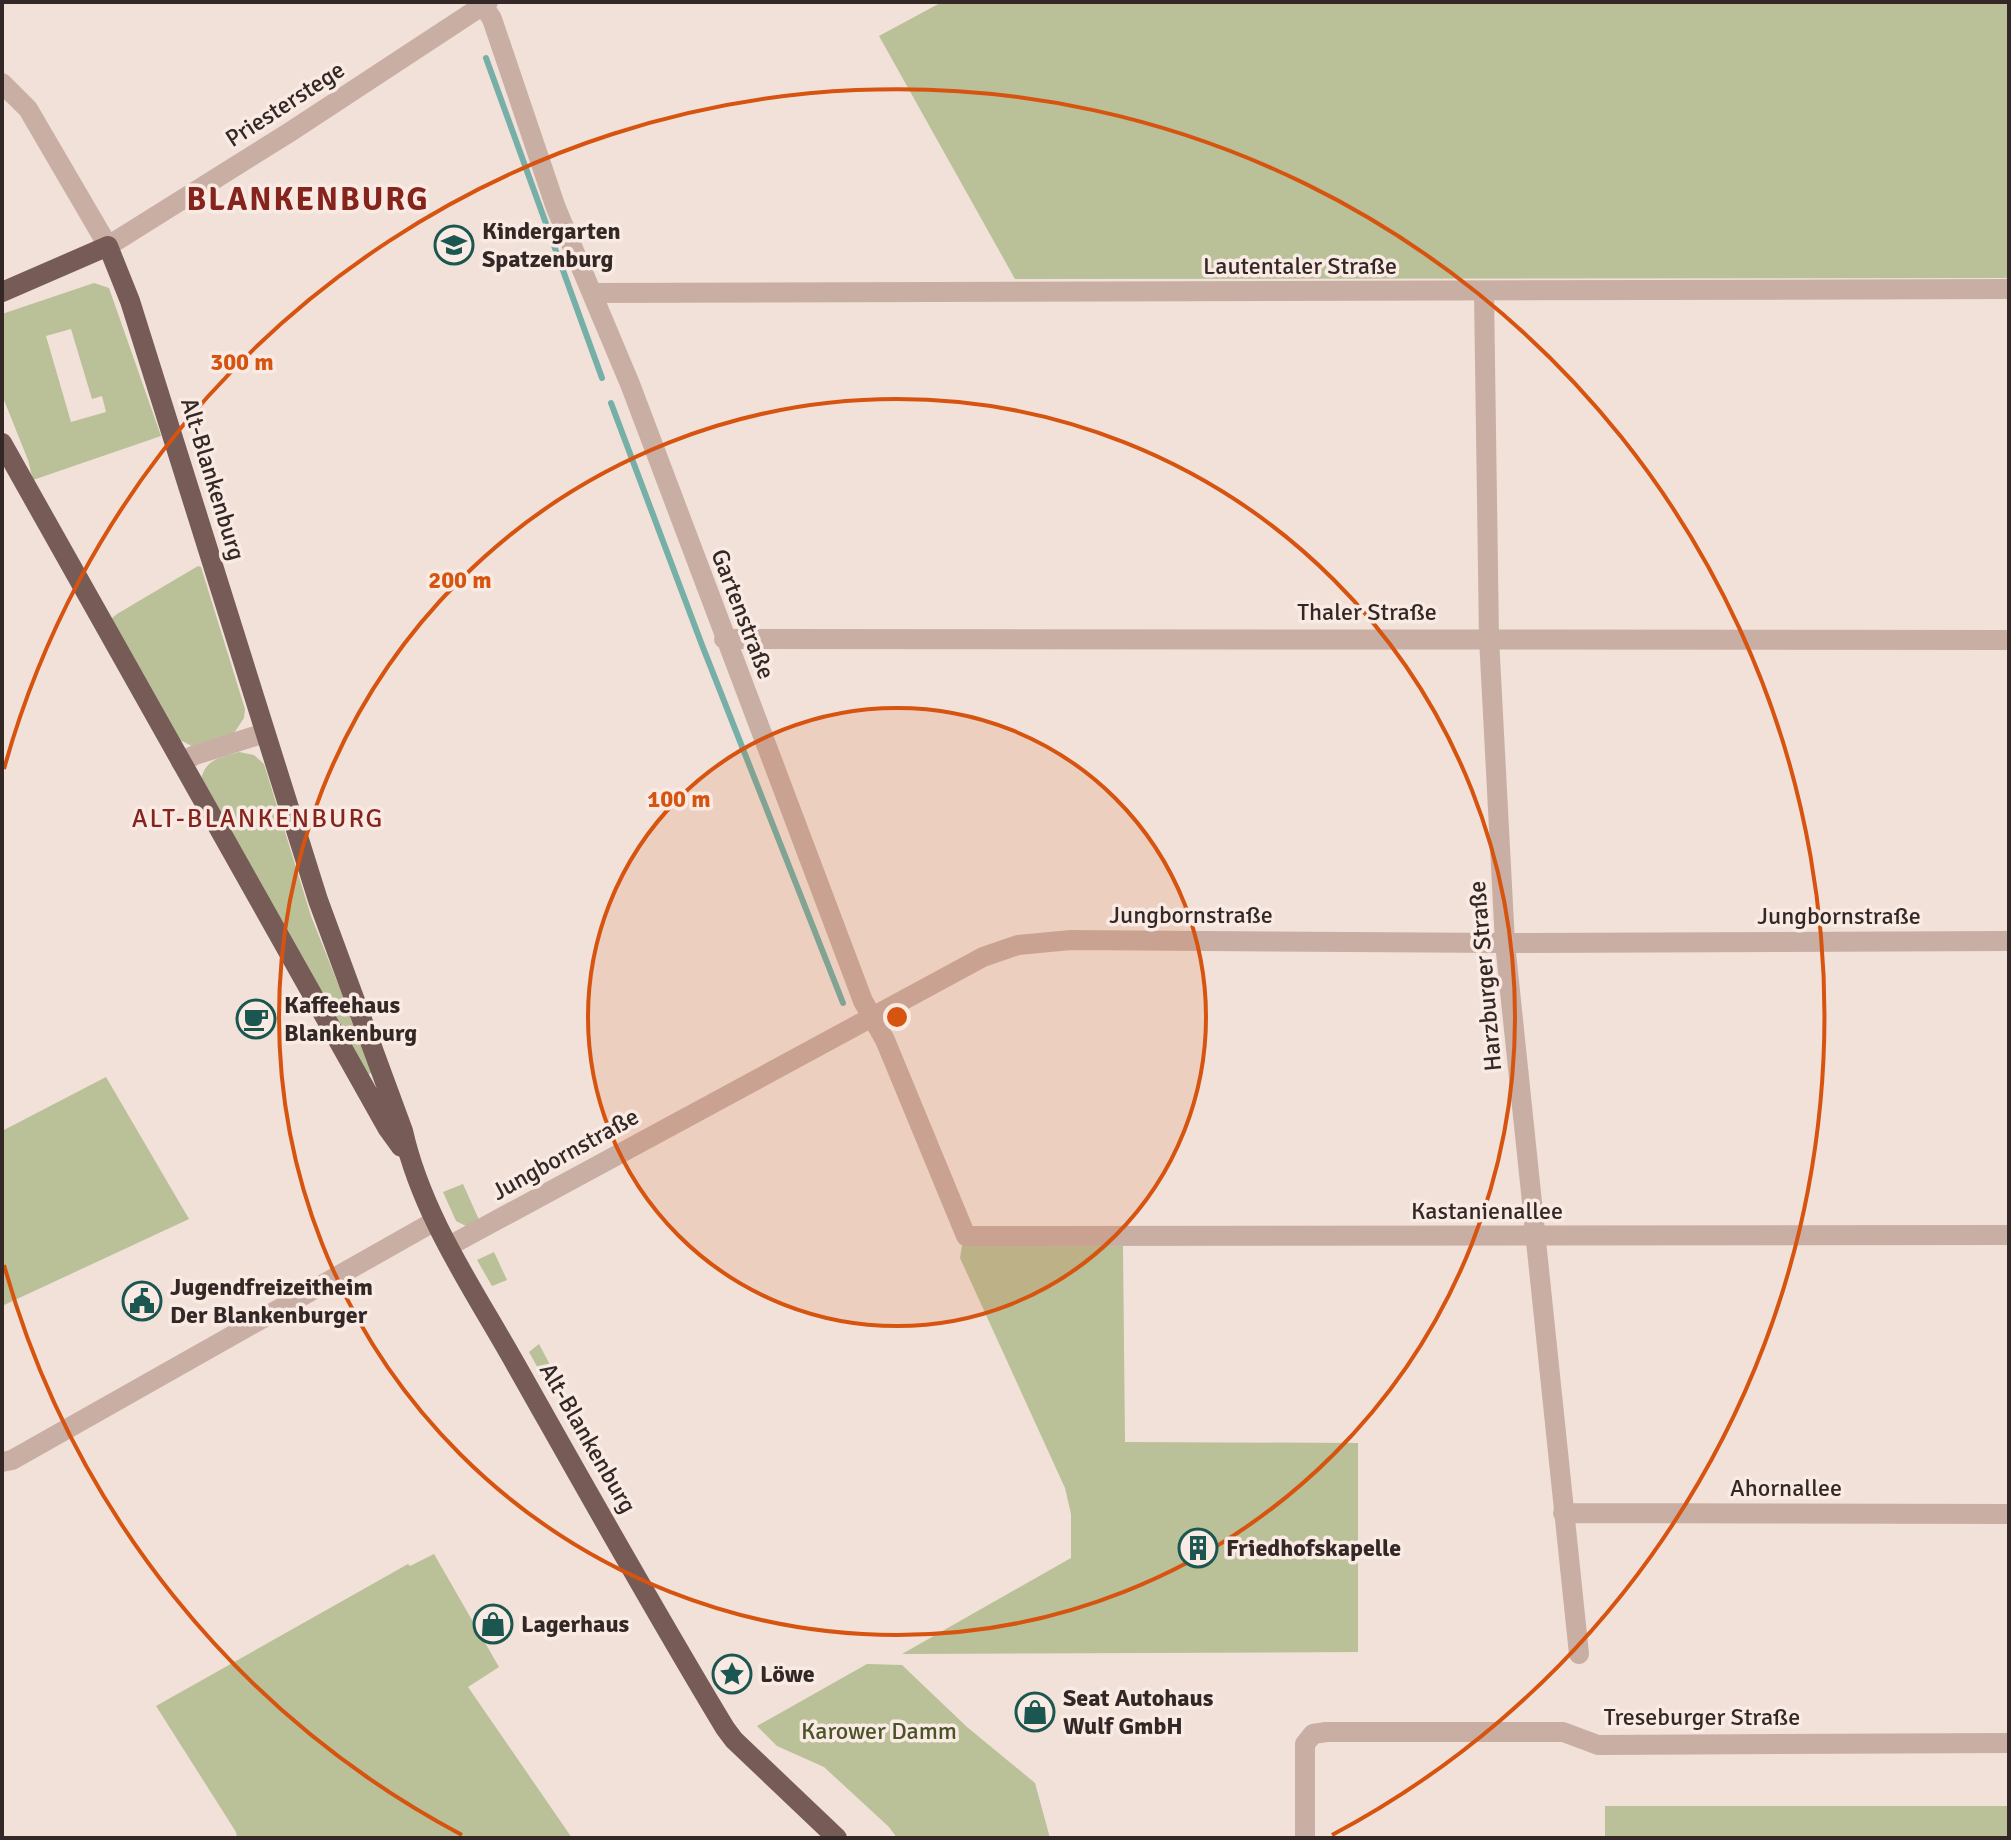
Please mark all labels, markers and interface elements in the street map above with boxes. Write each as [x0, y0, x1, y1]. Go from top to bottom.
street label: Priesterstege [220, 54, 350, 154]
district label: BLANKENBURG [187, 180, 429, 219]
place label: Kindergarten Spatzenburg [482, 216, 621, 274]
school or university icon: Kindergarten Spatzenburg [433, 224, 475, 266]
street label: Lautentaler Straße [1203, 251, 1397, 281]
text: 300 m [210, 347, 274, 377]
street label: Alt-Blankenburg [174, 394, 252, 564]
street label: Gartenstraße [704, 545, 782, 683]
text: 200 m [428, 565, 492, 595]
street label: Thaler Straße [1297, 597, 1437, 627]
text: 100 m [647, 784, 711, 814]
district label: ALT-BLANKENBURG [132, 803, 384, 835]
street label: Harzburger Straße [1462, 880, 1508, 1072]
street label: Jungbornstraße [1109, 900, 1273, 930]
street label: Jungbornstraße [1757, 901, 1921, 931]
place label: Kaffeehaus Blankenburg [284, 990, 417, 1048]
cafe icon: Kaffeehaus Blankenburg [235, 998, 277, 1040]
centre of rings [883, 1003, 911, 1031]
street label: Jungbornstraße [486, 1101, 644, 1207]
street label: Kastanienallee [1411, 1196, 1563, 1226]
place label: Jugendfreizeitheim Der Blankenburger [170, 1272, 373, 1330]
public building icon: Jugendfreizeitheim Der Blankenburger [121, 1280, 163, 1322]
street label: Alt-Blankenburg [533, 1358, 643, 1518]
street label: Ahornallee [1730, 1473, 1842, 1503]
building icon: Friedhofskapelle [1177, 1527, 1219, 1569]
place label: Friedhofskapelle [1226, 1533, 1401, 1563]
shop icon: Lagerhaus [472, 1603, 514, 1645]
place label: Lagerhaus [521, 1609, 630, 1639]
place icon: Löwe [711, 1653, 753, 1695]
place label: Löwe [760, 1659, 815, 1689]
place label: Seat Autohaus Wulf GmbH [1063, 1683, 1214, 1741]
shop icon: Seat Autohaus Wulf GmbH [1014, 1691, 1056, 1733]
street label: Treseburger Straße [1604, 1702, 1800, 1732]
park label: Karower Damm [801, 1716, 957, 1746]

